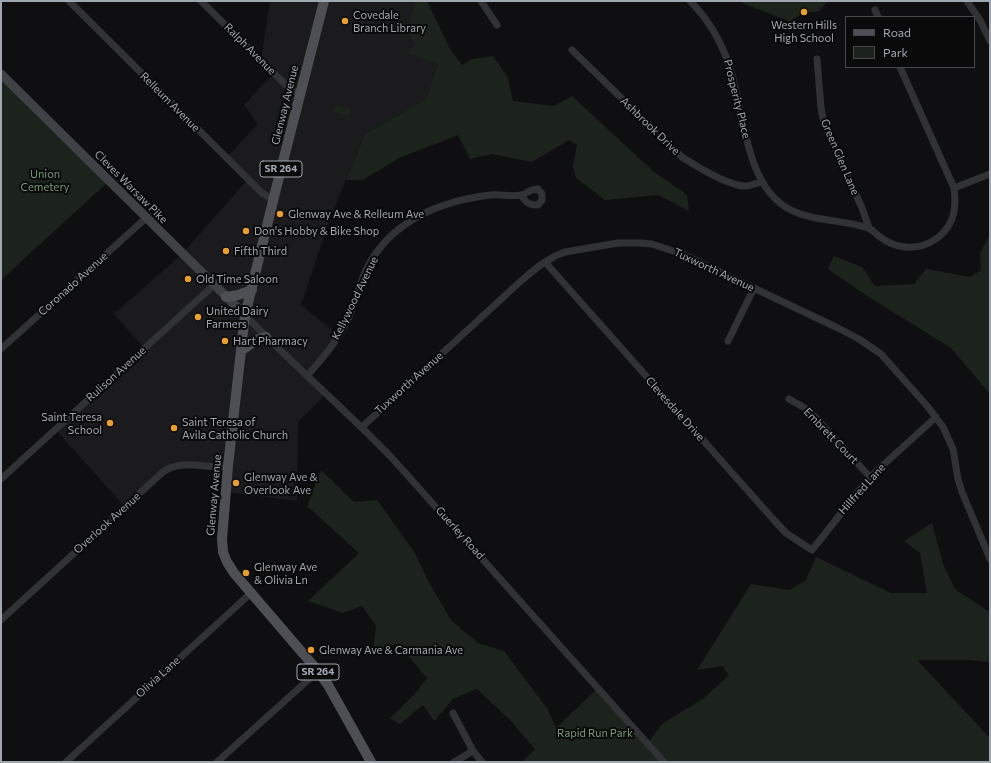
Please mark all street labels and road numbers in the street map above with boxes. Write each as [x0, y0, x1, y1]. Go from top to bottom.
street label: Ralph Avenue [221, 20, 279, 78]
street label: Prosperity Place [721, 58, 753, 140]
street label: Glenway Avenue [269, 64, 301, 146]
street label: Relleum Avenue [138, 70, 202, 134]
street label: Ashbrook Drive [618, 94, 682, 158]
street label: Green Glen Lane [818, 117, 862, 197]
street label: Cleves Warsaw Pike [92, 148, 170, 226]
road number: SR 264 [260, 161, 302, 177]
street label: Tuxworth Avenue [672, 246, 756, 294]
street label: Coronado Avenue [36, 249, 110, 319]
street label: Kellywood Avenue [329, 254, 381, 342]
street label: Rulison Avenue [83, 344, 149, 404]
street label: Tuxworth Avenue [372, 349, 446, 417]
street label: Clevesdale Drive [643, 374, 707, 444]
street label: Embrett Court [801, 405, 861, 467]
street label: Glenway Avenue [204, 454, 224, 536]
street label: Hillfred Lane [836, 461, 888, 517]
street label: Overlook Avenue [71, 490, 143, 556]
street label: Guerley Road [433, 504, 487, 562]
street label: Olivia Lane [133, 654, 183, 700]
road number: SR 264 [297, 664, 339, 680]

